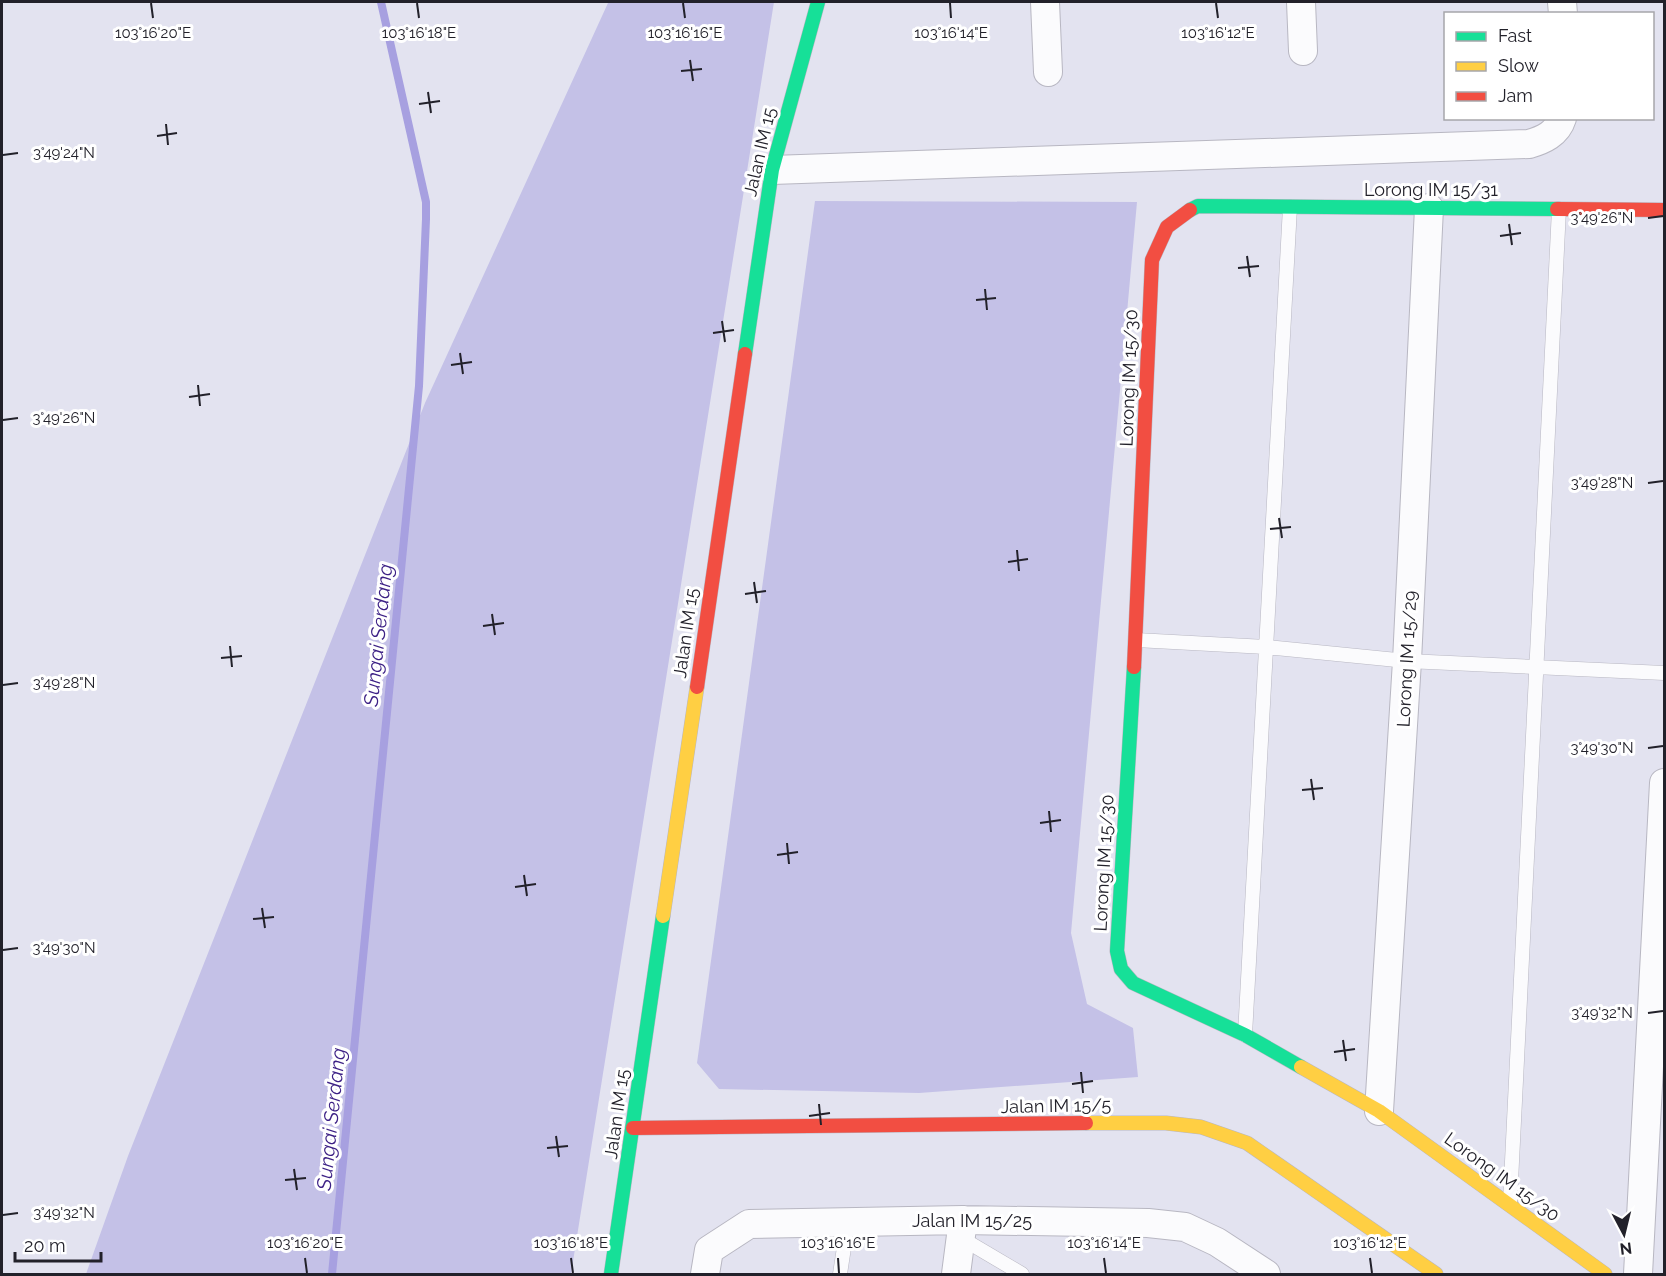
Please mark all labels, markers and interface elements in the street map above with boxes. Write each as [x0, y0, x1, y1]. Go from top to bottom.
legend [1444, 12, 1654, 120]
text: 103°16'20"E [115, 24, 191, 42]
text: 103°16'18"E [382, 24, 456, 42]
text: 103°16'16"E [648, 24, 722, 42]
text: 103°16'14"E [914, 24, 988, 42]
text: 103°16'12"E [1181, 24, 1255, 42]
text: Fast [1498, 25, 1532, 46]
text: Slow [1498, 55, 1539, 76]
text: Jam [1498, 85, 1533, 106]
street label: Jalan IM 15 [739, 105, 780, 198]
text: 3°49'24"N [33, 144, 95, 162]
street label: Lorong IM 15/31 [1364, 179, 1498, 200]
text: 3°49'26"N [1571, 209, 1633, 227]
street label: Lorong IM 15/30 [1116, 309, 1141, 447]
text: 3°49'26"N [33, 409, 95, 427]
text: 3°49'28"N [1571, 474, 1633, 492]
water label: Sungai Serdang [358, 562, 397, 708]
street label: Jalan IM 15 [669, 586, 702, 679]
street label: Lorong IM 15/29 [1392, 590, 1421, 728]
text: 3°49'28"N [33, 674, 95, 692]
text: 3°49'30"N [1571, 739, 1634, 757]
street label: Lorong IM 15/30 [1089, 794, 1118, 932]
text: 3°49'30"N [33, 939, 96, 957]
text: 3°49'32"N [1571, 1004, 1633, 1022]
water label: Sungai Serdang [311, 1046, 350, 1192]
street label: Jalan IM 15 [600, 1067, 633, 1160]
street label: Jalan IM 15/5 [1001, 1094, 1112, 1117]
street label: Lorong IM 15/30 [1441, 1128, 1564, 1225]
text: 3°49'32"N [33, 1204, 95, 1222]
north arrow [1594, 1204, 1654, 1264]
street label: Jalan IM 15/25 [912, 1210, 1032, 1231]
scale bar [15, 1225, 100, 1263]
text: 103°16'20"E [267, 1234, 343, 1252]
text: 103°16'18"E [534, 1234, 608, 1252]
text: 103°16'16"E [801, 1234, 875, 1252]
text: 103°16'14"E [1067, 1234, 1141, 1252]
text: 103°16'12"E [1333, 1234, 1407, 1252]
text: 20 m [24, 1235, 66, 1256]
text: N [1619, 1238, 1633, 1259]

